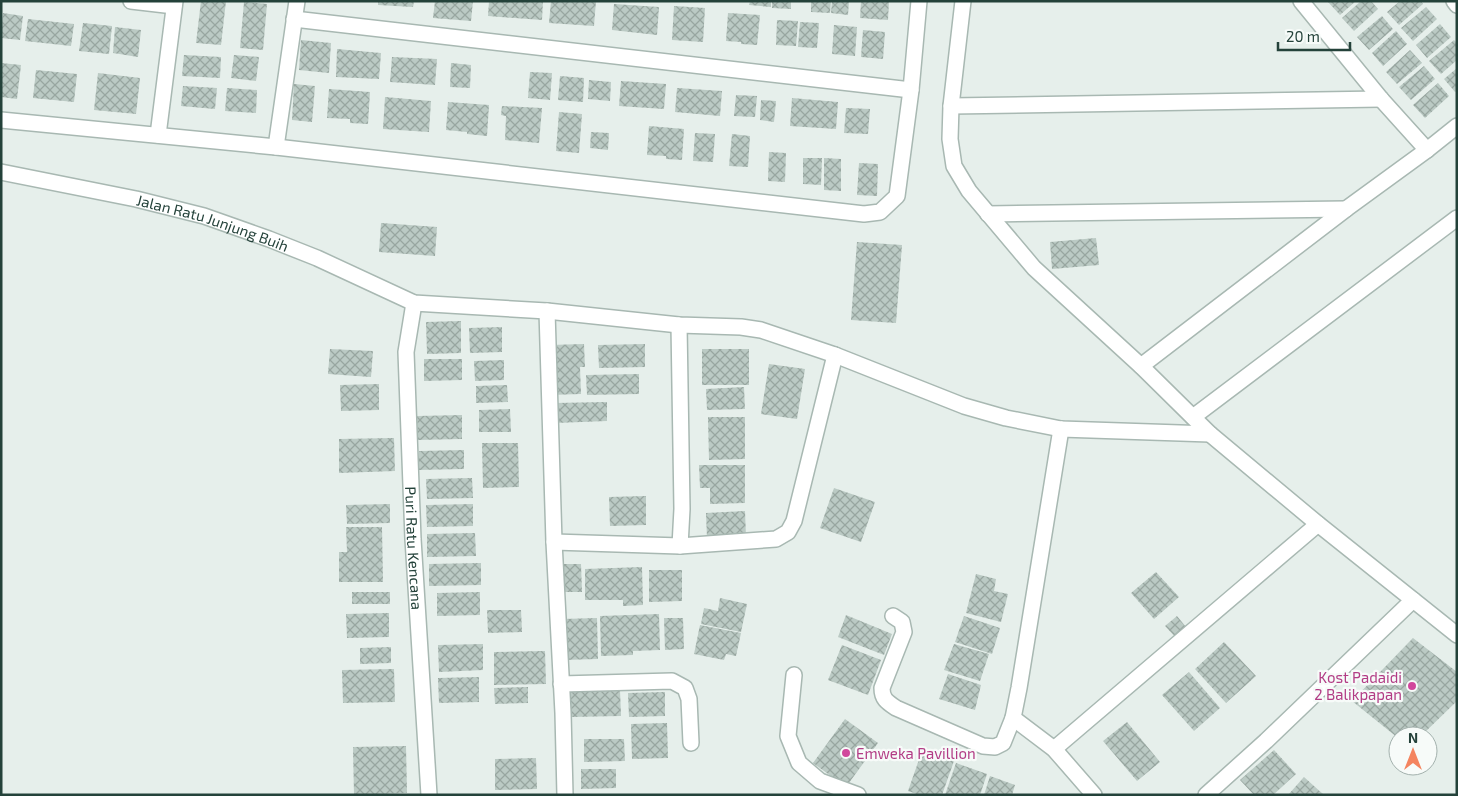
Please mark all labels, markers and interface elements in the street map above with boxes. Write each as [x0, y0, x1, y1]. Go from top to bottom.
scale bar [1278, 20, 1350, 52]
text: 20 m [1286, 27, 1320, 45]
street label: Jalan Ratu Junjung Buih [135, 191, 291, 255]
street label: Puri Ratu Kencana [402, 486, 426, 611]
place label: Kost Padaidi 2 Balikpapan [1314, 668, 1402, 703]
marker: Kost Padaidi 2 Balikpapan [1406, 680, 1418, 692]
north arrow [1388, 726, 1438, 776]
text: N [1408, 729, 1418, 746]
place label: Emweka Pavillion [856, 744, 976, 762]
marker: Emweka Pavillion [840, 747, 852, 759]

